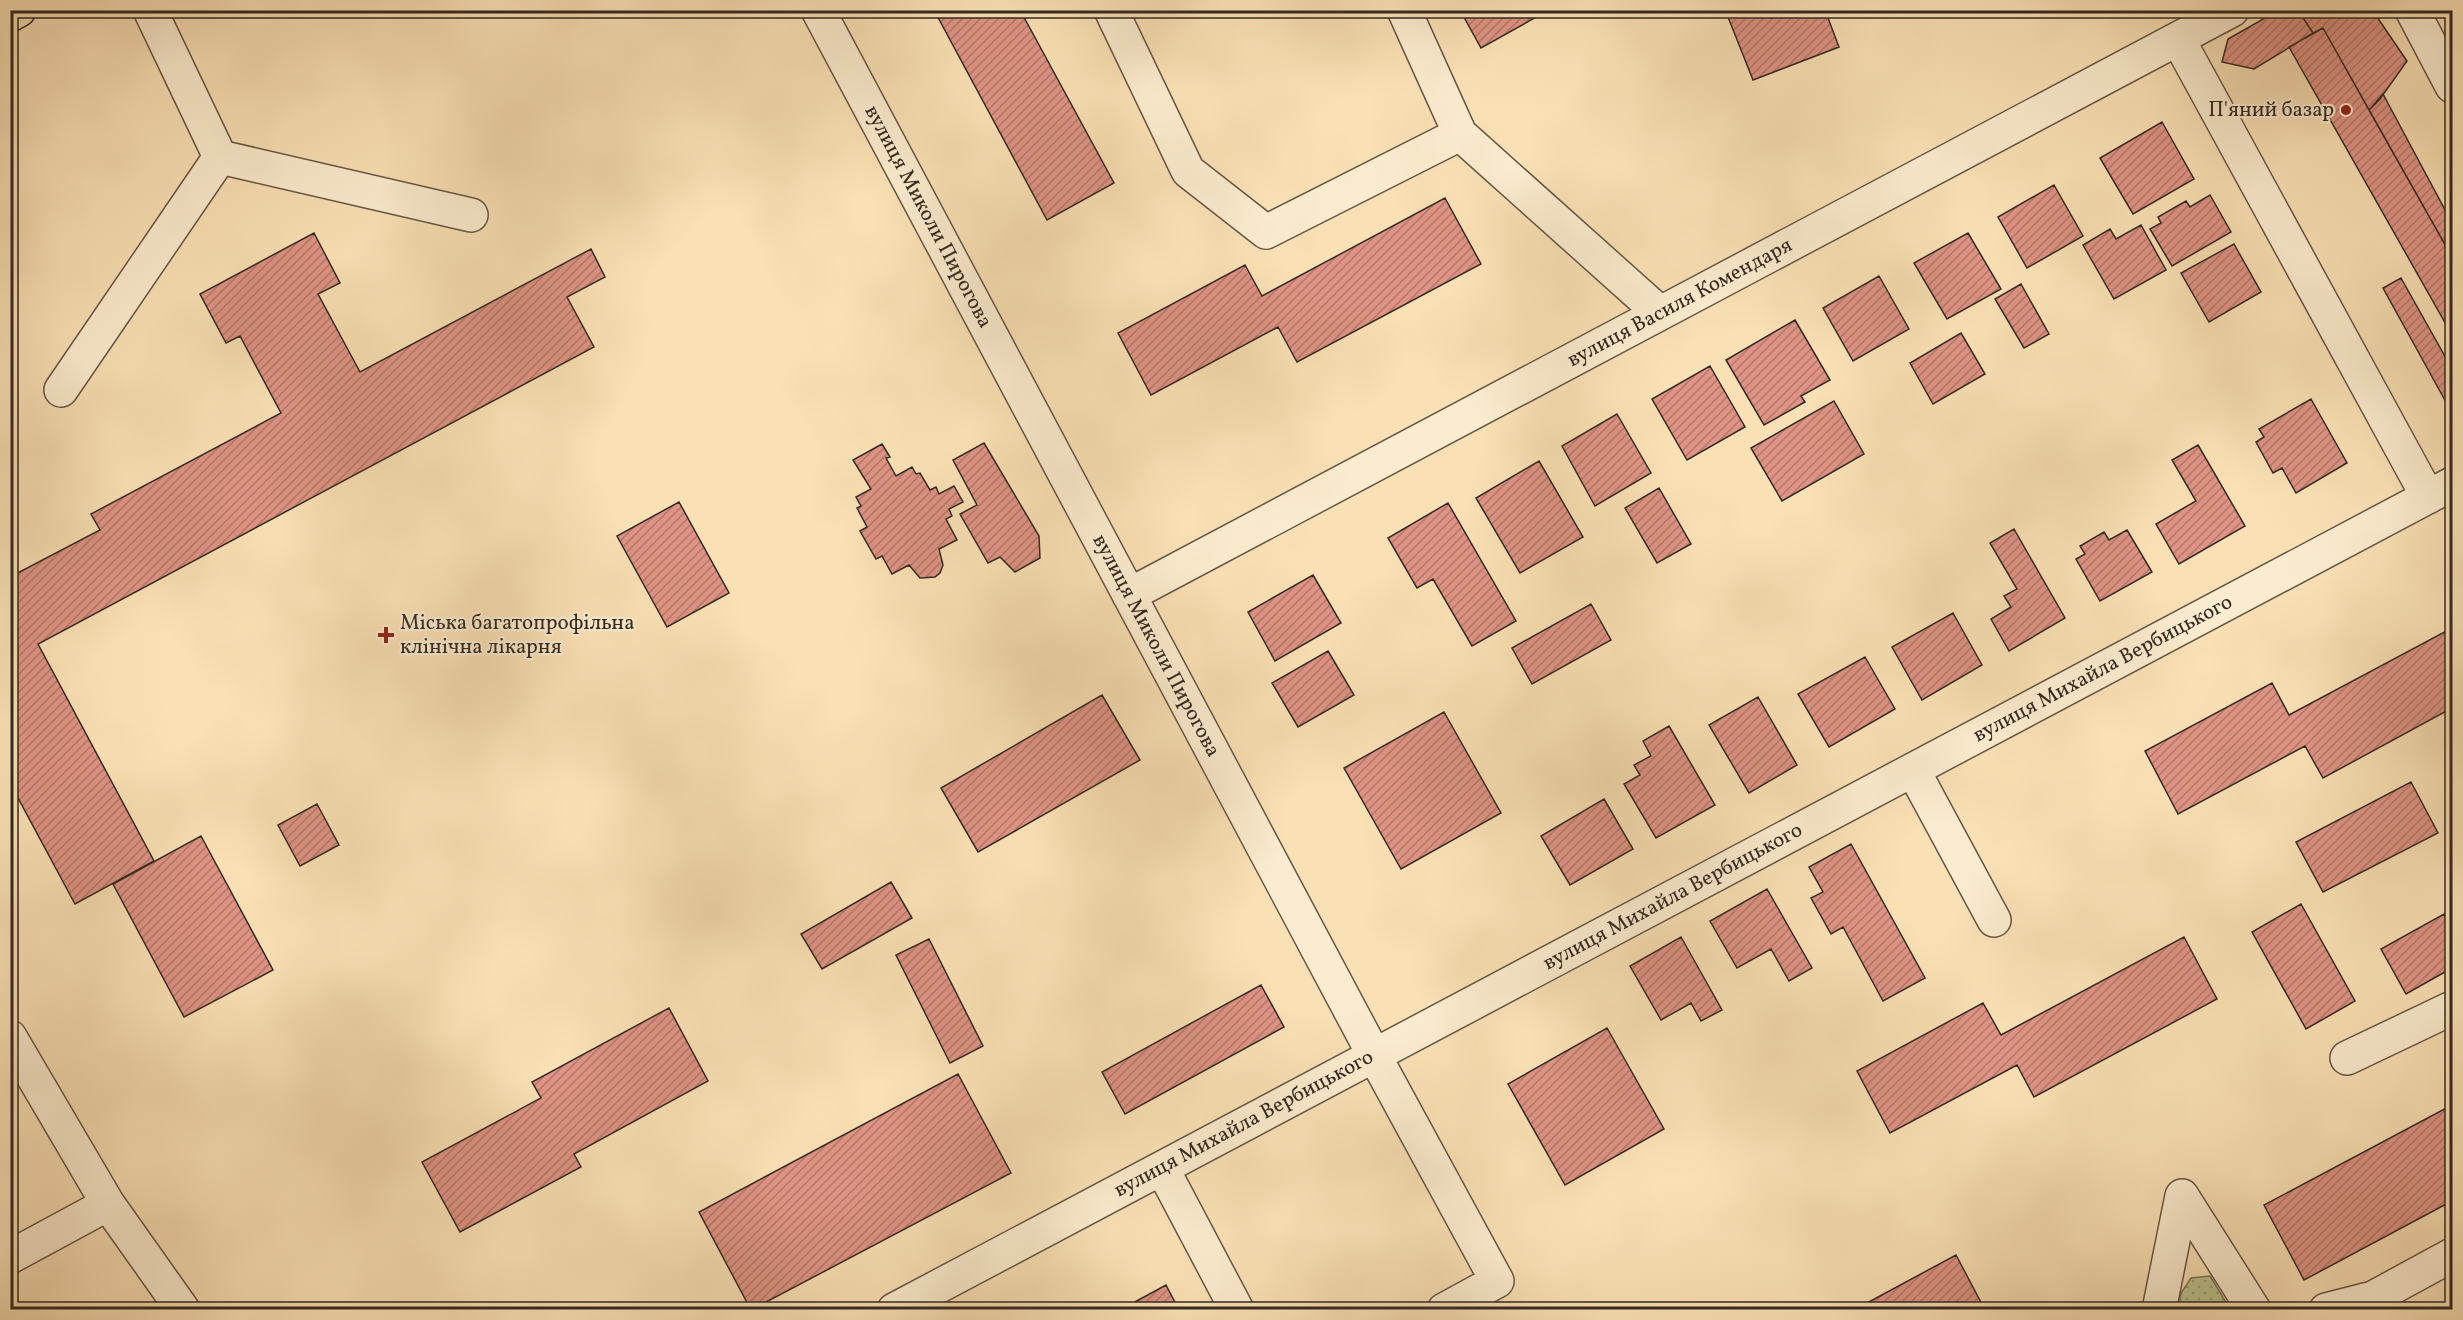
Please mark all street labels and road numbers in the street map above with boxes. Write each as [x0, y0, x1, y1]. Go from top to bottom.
street label: вулиця Миколи Пирогова [857, 100, 999, 334]
street label: вулиця Василя Комендаря [1562, 231, 1798, 375]
street label: вулиця Миколи Пирогова [1085, 529, 1227, 763]
street label: вулиця Михайла Вербицького [1968, 588, 2238, 750]
street label: вулиця Михайла Вербицького [1538, 816, 1808, 978]
street label: вулиця Михайла Вербицького [1109, 1043, 1379, 1205]

